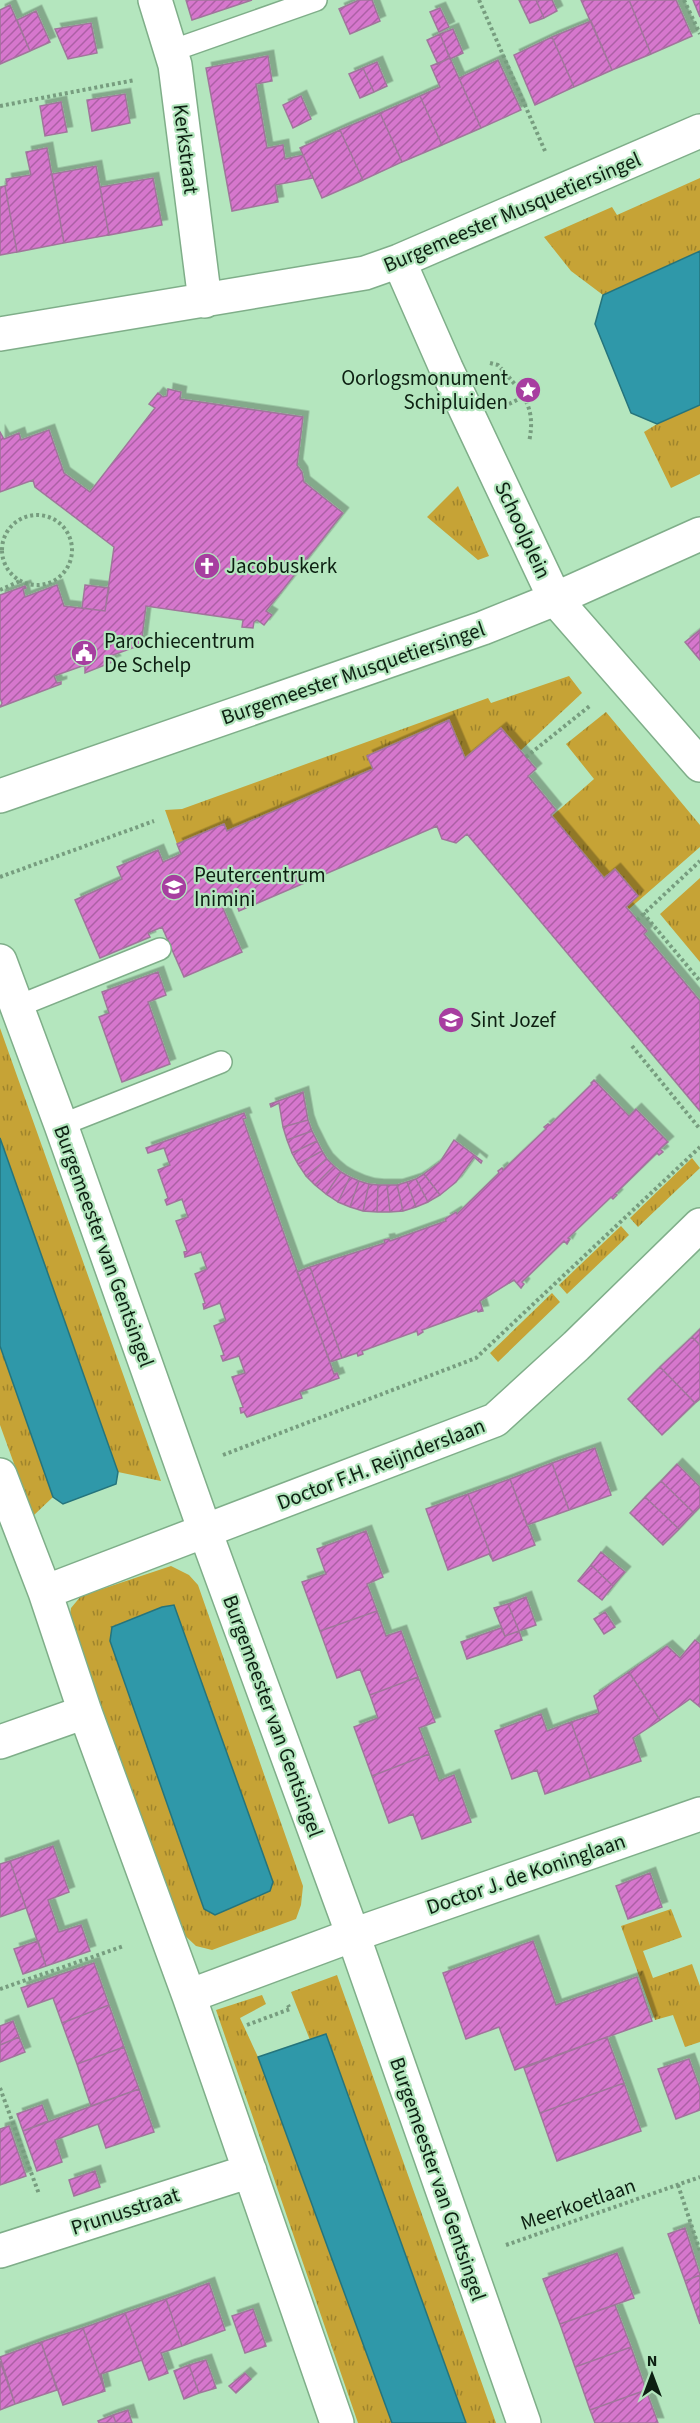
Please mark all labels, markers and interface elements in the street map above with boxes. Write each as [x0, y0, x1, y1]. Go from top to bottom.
street label: Kerkstraat [166, 102, 206, 196]
street label: Burgemeester Musquetiersingel [379, 144, 645, 280]
place label: Oorlogsmonument Schipluiden [341, 363, 508, 417]
place icon: Oorlogsmonument Schipluiden [513, 375, 543, 405]
street label: Schoolplein [487, 476, 559, 584]
church icon: Jacobuskerk [192, 551, 222, 581]
place label: Jacobuskerk [226, 551, 338, 581]
street label: Burgemeester Musquetiersingel [217, 614, 489, 732]
place label: Parochiecentrum De Schelp [104, 626, 255, 680]
public building icon: Parochiecentrum De Schelp [69, 638, 99, 668]
place label: Peutercentrum Inimini [194, 860, 326, 914]
school or university icon: Peutercentrum Inimini [159, 872, 189, 902]
school or university icon: Sint Jozef [436, 1005, 466, 1035]
place label: Sint Jozef [470, 1005, 557, 1035]
street label: Burgemeester van Gentsingel [46, 1121, 162, 1371]
street label: Doctor F.H. Reijnderslaan [273, 1410, 489, 1518]
street label: Burgemeester van Gentsingel [215, 1591, 331, 1841]
street label: Doctor J. de Koninglaan [422, 1826, 630, 1922]
street label: Burgemeester van Gentsingel [382, 2053, 494, 2305]
street label: Meerkoetlaan [516, 2170, 640, 2238]
street label: Prunusstraat [67, 2179, 183, 2243]
north arrow [622, 2345, 682, 2405]
text: N [647, 2350, 657, 2372]

